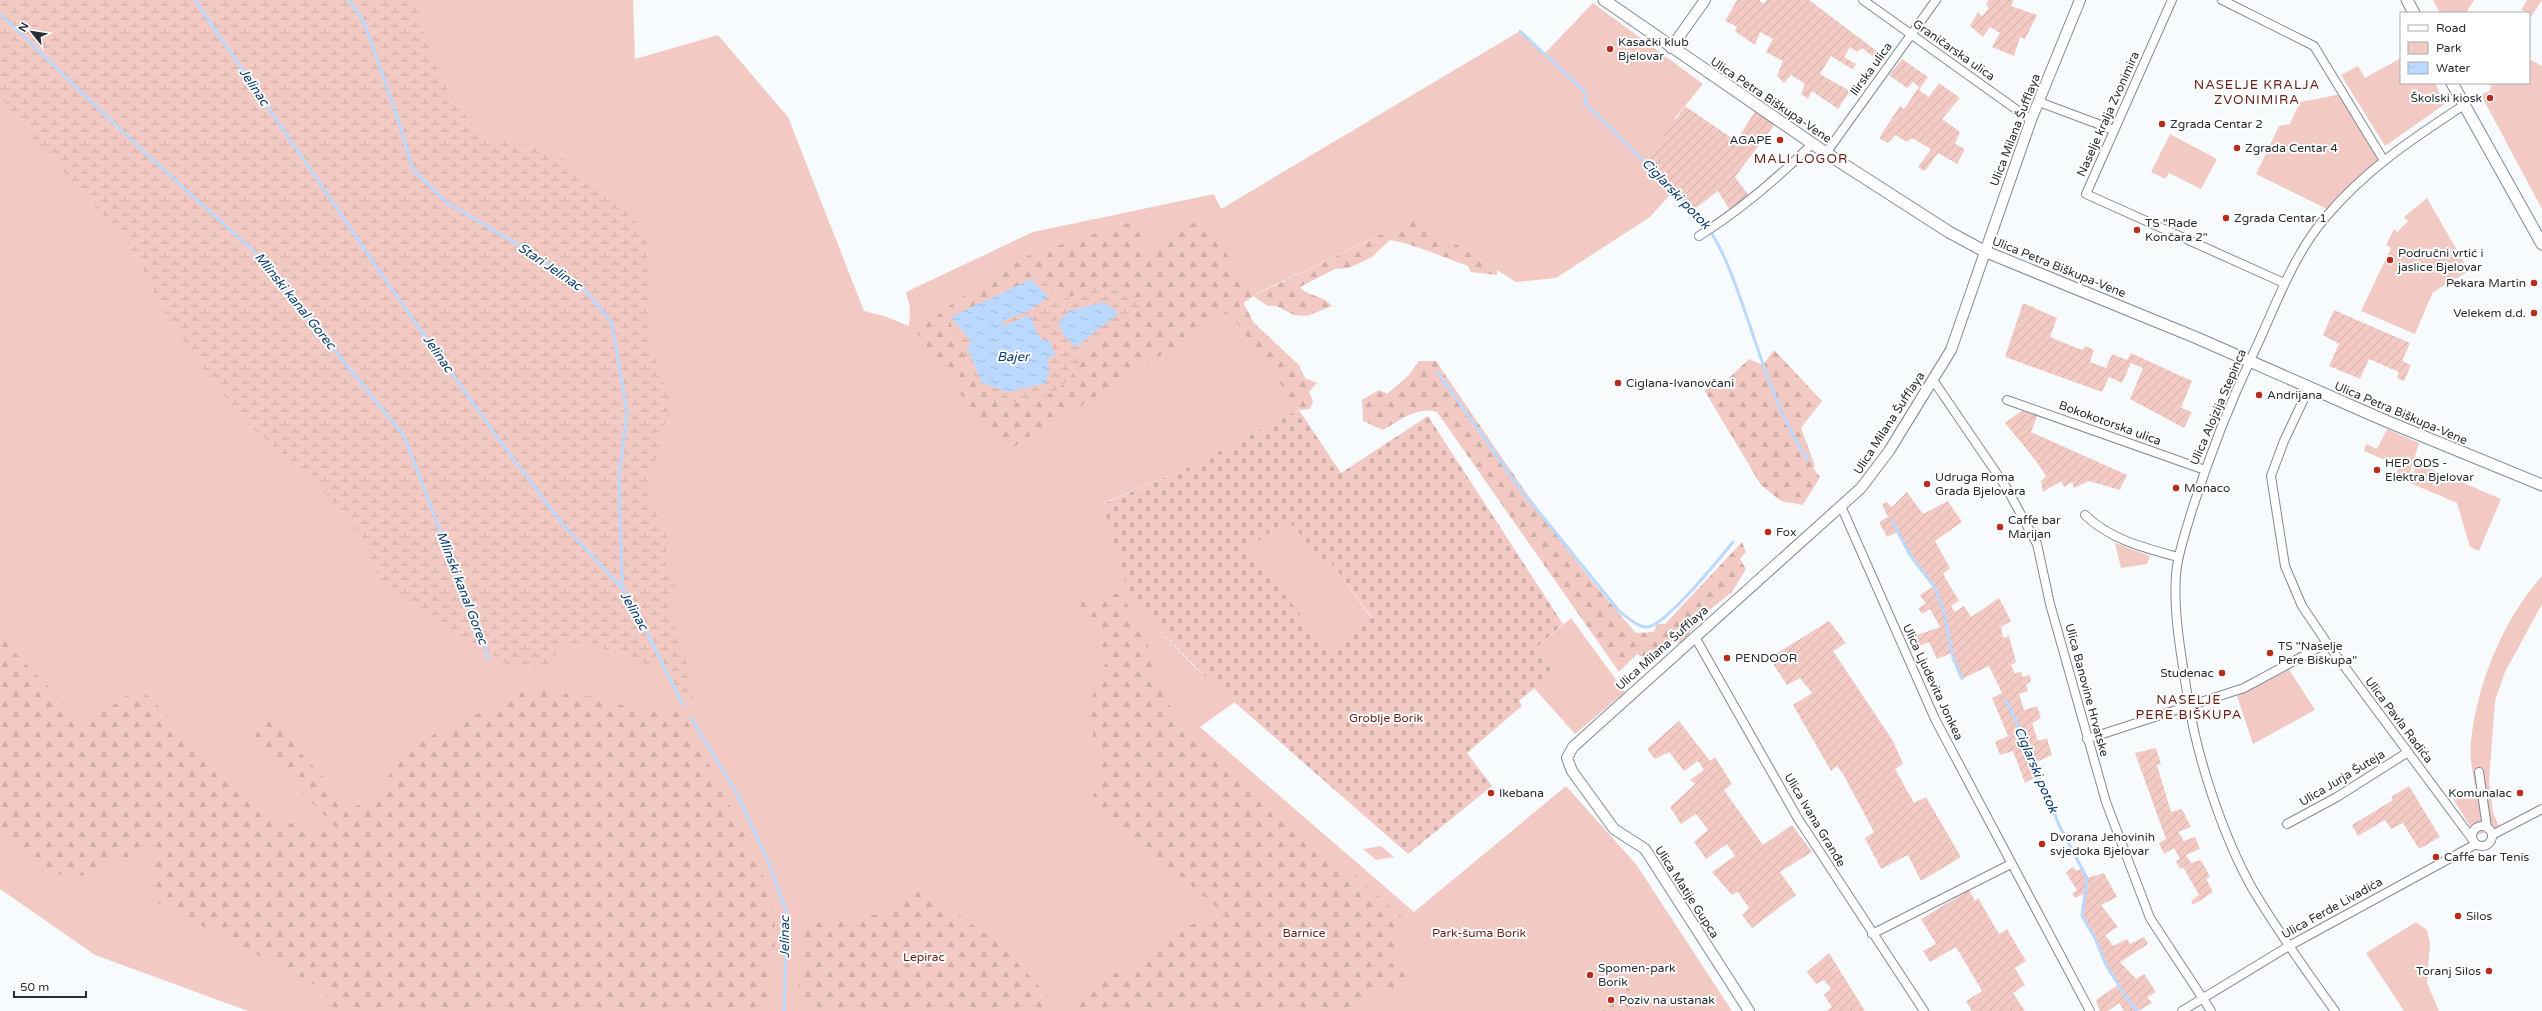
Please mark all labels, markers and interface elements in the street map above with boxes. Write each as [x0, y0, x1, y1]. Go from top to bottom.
north arrow [12, 12, 52, 52]
legend [2400, 12, 2530, 84]
street label: Graničarska ulica [1910, 16, 1998, 84]
text: N [16, 20, 32, 34]
text: Road [2436, 21, 2466, 35]
place label: Kasački klub Bjelovar [1618, 35, 1689, 63]
street label: Ilirska ulica [1847, 40, 1895, 98]
text: Park [2436, 41, 2462, 55]
marker: Kasački klub Bjelovar [1605, 44, 1615, 54]
street label: Naselje kralja Zvonimira [2074, 49, 2142, 179]
street label: Ulica Petra Biškupa-Vene [1708, 54, 1834, 146]
text: Water [2436, 61, 2471, 75]
water label: Jelinac [236, 65, 273, 110]
street label: Ulica Milana Šufflaya [1987, 72, 2043, 188]
district label: NASELJE KRALJA ZVONIMIRA [2194, 77, 2320, 108]
place label: Školski kiosk [2410, 91, 2482, 105]
marker: Školski kiosk [2485, 93, 2495, 103]
place label: Zgrada Centar 2 [2170, 117, 2263, 131]
marker: Zgrada Centar 2 [2157, 119, 2167, 129]
place label: AGAPE [1729, 133, 1772, 147]
marker: AGAPE [1775, 135, 1785, 145]
place label: Zgrada Centar 4 [2245, 141, 2338, 155]
marker: Zgrada Centar 4 [2232, 143, 2242, 153]
district label: MALI LOGOR [1754, 151, 1848, 167]
water label: Ciglarski potok [1638, 155, 1714, 233]
place label: Zgrada Centar 1 [2234, 211, 2327, 225]
marker: Zgrada Centar 1 [2221, 213, 2231, 223]
place label: TS "Rade Končara 2" [2145, 216, 2208, 244]
marker: TS "Rade Končara 2" [2132, 225, 2142, 235]
street label: Ulica Petra Biškupa-Vene [1990, 234, 2128, 300]
water label: Stari Jelinac [515, 240, 586, 295]
place label: Područni vrtić i jaslice Bjelovar [2397, 246, 2484, 274]
water label: Mlinski kanal Gorec [251, 249, 340, 353]
marker: Područni vrtić i jaslice Bjelovar [2385, 255, 2395, 265]
place label: Pekara Martin [2446, 276, 2526, 290]
marker: Pekara Martin [2529, 278, 2539, 288]
place label: Velekem d.d. [2453, 306, 2526, 320]
marker: Velekem d.d. [2529, 308, 2539, 318]
water label: Jelinac [419, 332, 457, 377]
street label: Ulica Alojzija Stepinca [2187, 347, 2249, 467]
water label: Bajer [997, 349, 1031, 365]
street label: Ulica Milana Šufflaya [1851, 369, 1927, 477]
place label: Ciglana-Ivanovčani [1626, 376, 1734, 390]
marker: Ciglana-Ivanovčani [1613, 378, 1623, 388]
street label: Ulica Petra Biškupa-Vene [2332, 379, 2470, 447]
place label: Andrijana [2267, 388, 2322, 402]
marker: Andrijana [2254, 390, 2264, 400]
street label: Bokokotorska ulica [2057, 398, 2163, 448]
place label: HEP ODS - Elektra Bjelovar [2385, 456, 2474, 484]
marker: HEP ODS - Elektra Bjelovar [2372, 465, 2382, 475]
place label: Udruga Roma Grada Bjelovara [1935, 470, 2026, 498]
marker: Udruga Roma Grada Bjelovara [1922, 479, 1932, 489]
place label: Monaco [2184, 481, 2230, 495]
marker: Monaco [2171, 483, 2181, 493]
place label: Caffe bar Marijan [2008, 513, 2061, 541]
marker: Caffe bar Marijan [1995, 522, 2005, 532]
place label: Fox [1776, 525, 1796, 539]
marker: Fox [1763, 527, 1773, 537]
water label: Mlinski kanal Gorec [433, 529, 491, 648]
water label: Jelinac [617, 589, 652, 634]
street label: Ulica Milana Šufflaya [1613, 603, 1711, 693]
street label: Ulica Ljudevita Jonkea [1900, 622, 1966, 742]
street label: Ulica Banovine Hrvatske [2062, 622, 2112, 758]
place label: TS "Naselje Pere Biškupa" [2278, 639, 2357, 667]
marker: TS "Naselje Pere Biškupa" [2265, 648, 2275, 658]
place label: PENDOOR [1735, 651, 1797, 665]
marker: PENDOOR [1722, 653, 1732, 663]
place label: Studenac [2160, 666, 2214, 680]
marker: Studenac [2217, 668, 2227, 678]
street label: Ulica Pavla Radića [2362, 674, 2436, 766]
district label: NASELJE PERE BIŠKUPA [2135, 692, 2243, 723]
park label: Groblje Borik [1349, 711, 1423, 725]
water label: Ciglarski potok [2011, 725, 2062, 816]
street label: Ulica Jurja Šuteja [2297, 747, 2387, 809]
street label: Ulica Ivana Granđe [1781, 771, 1849, 870]
place label: Ikebana [1499, 786, 1544, 800]
place label: Komunalac [2448, 786, 2512, 800]
marker: Ikebana [1486, 788, 1496, 798]
marker: Komunalac [2515, 788, 2525, 798]
place label: Dvorana Jehovinih svjedoka Bjelovar [2050, 830, 2155, 858]
marker: Dvorana Jehovinih svjedoka Bjelovar [2037, 839, 2047, 849]
street label: Ulica Matije Gupca [1652, 843, 1722, 941]
place label: Caffe bar Tenis [2444, 850, 2529, 864]
marker: Caffe bar Tenis [2431, 852, 2441, 862]
street label: Ulica Ferde Livadića [2279, 874, 2385, 942]
place label: Silos [2466, 909, 2493, 923]
marker: Silos [2453, 911, 2463, 921]
water label: Jelinac [777, 915, 793, 958]
park label: Barnice [1282, 926, 1326, 940]
park label: Park-šuma Borik [1432, 926, 1527, 940]
park label: Lepirac [903, 950, 945, 964]
place label: Spomen-park Borik [1598, 961, 1676, 989]
place label: Toranj Silos [2416, 964, 2481, 978]
marker: Toranj Silos [2484, 966, 2494, 976]
marker: Spomen-park Borik [1585, 970, 1595, 980]
scale bar [14, 973, 86, 999]
text: 50 m [20, 980, 49, 994]
place label: Poziv na ustanak [1619, 993, 1715, 1007]
marker: Poziv na ustanak [1606, 995, 1616, 1005]

